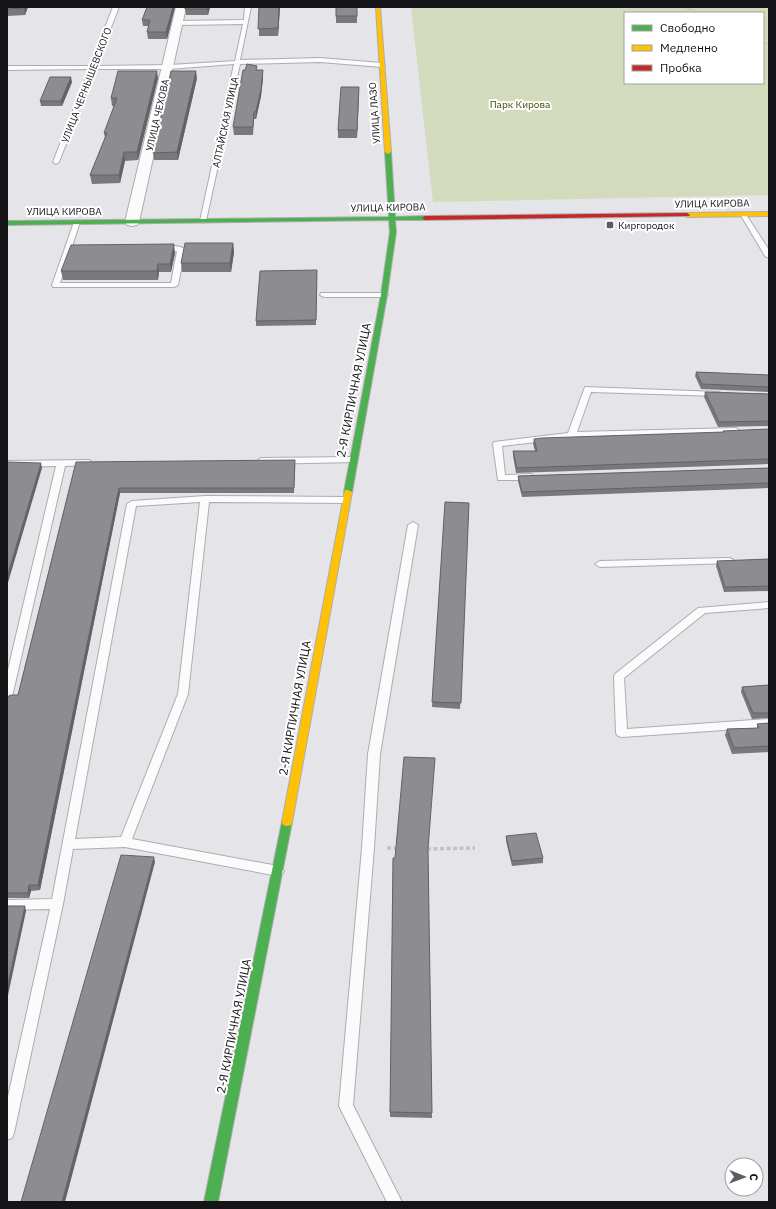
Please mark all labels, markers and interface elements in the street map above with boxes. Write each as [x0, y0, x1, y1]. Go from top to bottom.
legend [624, 12, 764, 84]
text: Свободно [660, 20, 716, 35]
street label: УЛИЦА ЧЕРНЫШЕВСКОГО [58, 25, 115, 145]
text: Медленно [660, 40, 718, 55]
text: Пробка [660, 60, 702, 75]
street label: АЛТАЙСКАЯ УЛИЦА [209, 75, 242, 169]
street label: УЛИЦА ЧЕХОВА [143, 77, 172, 152]
street label: УЛИЦА ЛАЗО [366, 82, 383, 144]
park label: Парк Кирова [490, 98, 551, 111]
street label: УЛИЦА КИРОВА [674, 196, 750, 211]
street label: УЛИЦА КИРОВА [350, 200, 426, 215]
street label: УЛИЦА КИРОВА [26, 205, 102, 218]
place label: Киргородок [618, 219, 675, 232]
marker: Киргородок [605, 220, 615, 230]
street label: 2-Я КИРПИЧНАЯ УЛИЦА [333, 321, 374, 459]
street label: 2-Я КИРПИЧНАЯ УЛИЦА [275, 639, 314, 777]
street label: 2-Я КИРПИЧНАЯ УЛИЦА [213, 957, 254, 1095]
north arrow [724, 1157, 764, 1197]
text: С [747, 1173, 761, 1181]

